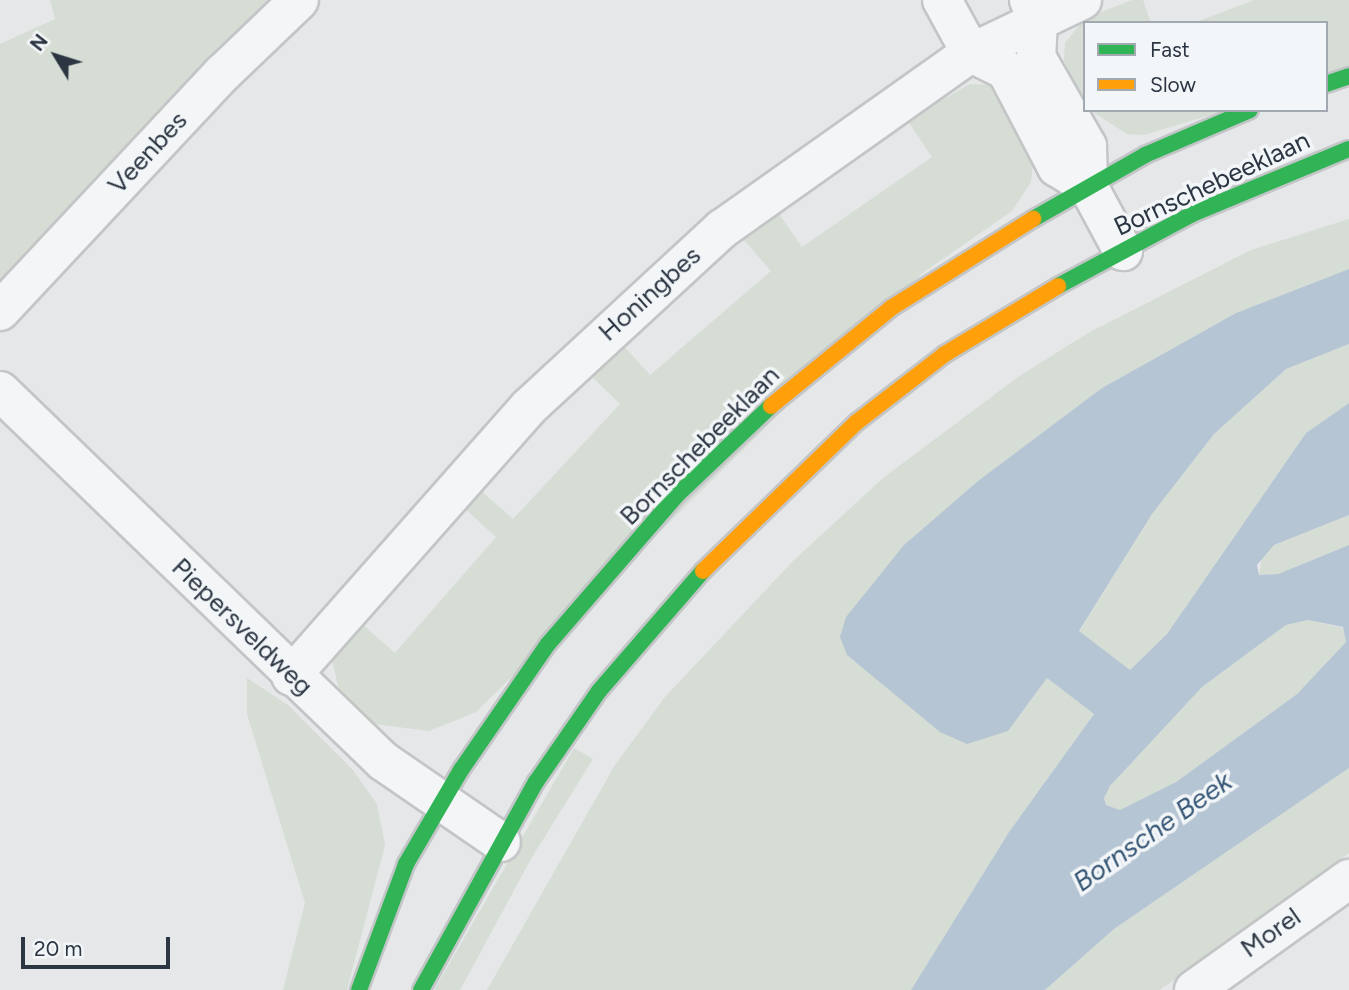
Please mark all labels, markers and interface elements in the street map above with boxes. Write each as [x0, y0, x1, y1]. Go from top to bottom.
north arrow [21, 21, 91, 91]
legend [1083, 21, 1328, 112]
text: N [25, 30, 53, 56]
text: Fast [1150, 37, 1190, 62]
text: Slow [1150, 72, 1196, 97]
street label: Veenbes [102, 105, 194, 201]
street label: Bornschebeeklaan [1109, 125, 1315, 243]
street label: Honingbes [593, 240, 707, 348]
street label: Bornschebeeklaan [614, 360, 786, 532]
street label: Piepersveldweg [165, 552, 319, 702]
water label: Bornsche Beek [1066, 764, 1238, 898]
street label: Morel [1235, 901, 1307, 965]
scale bar [24, 923, 173, 967]
text: 20 m [34, 936, 82, 961]

